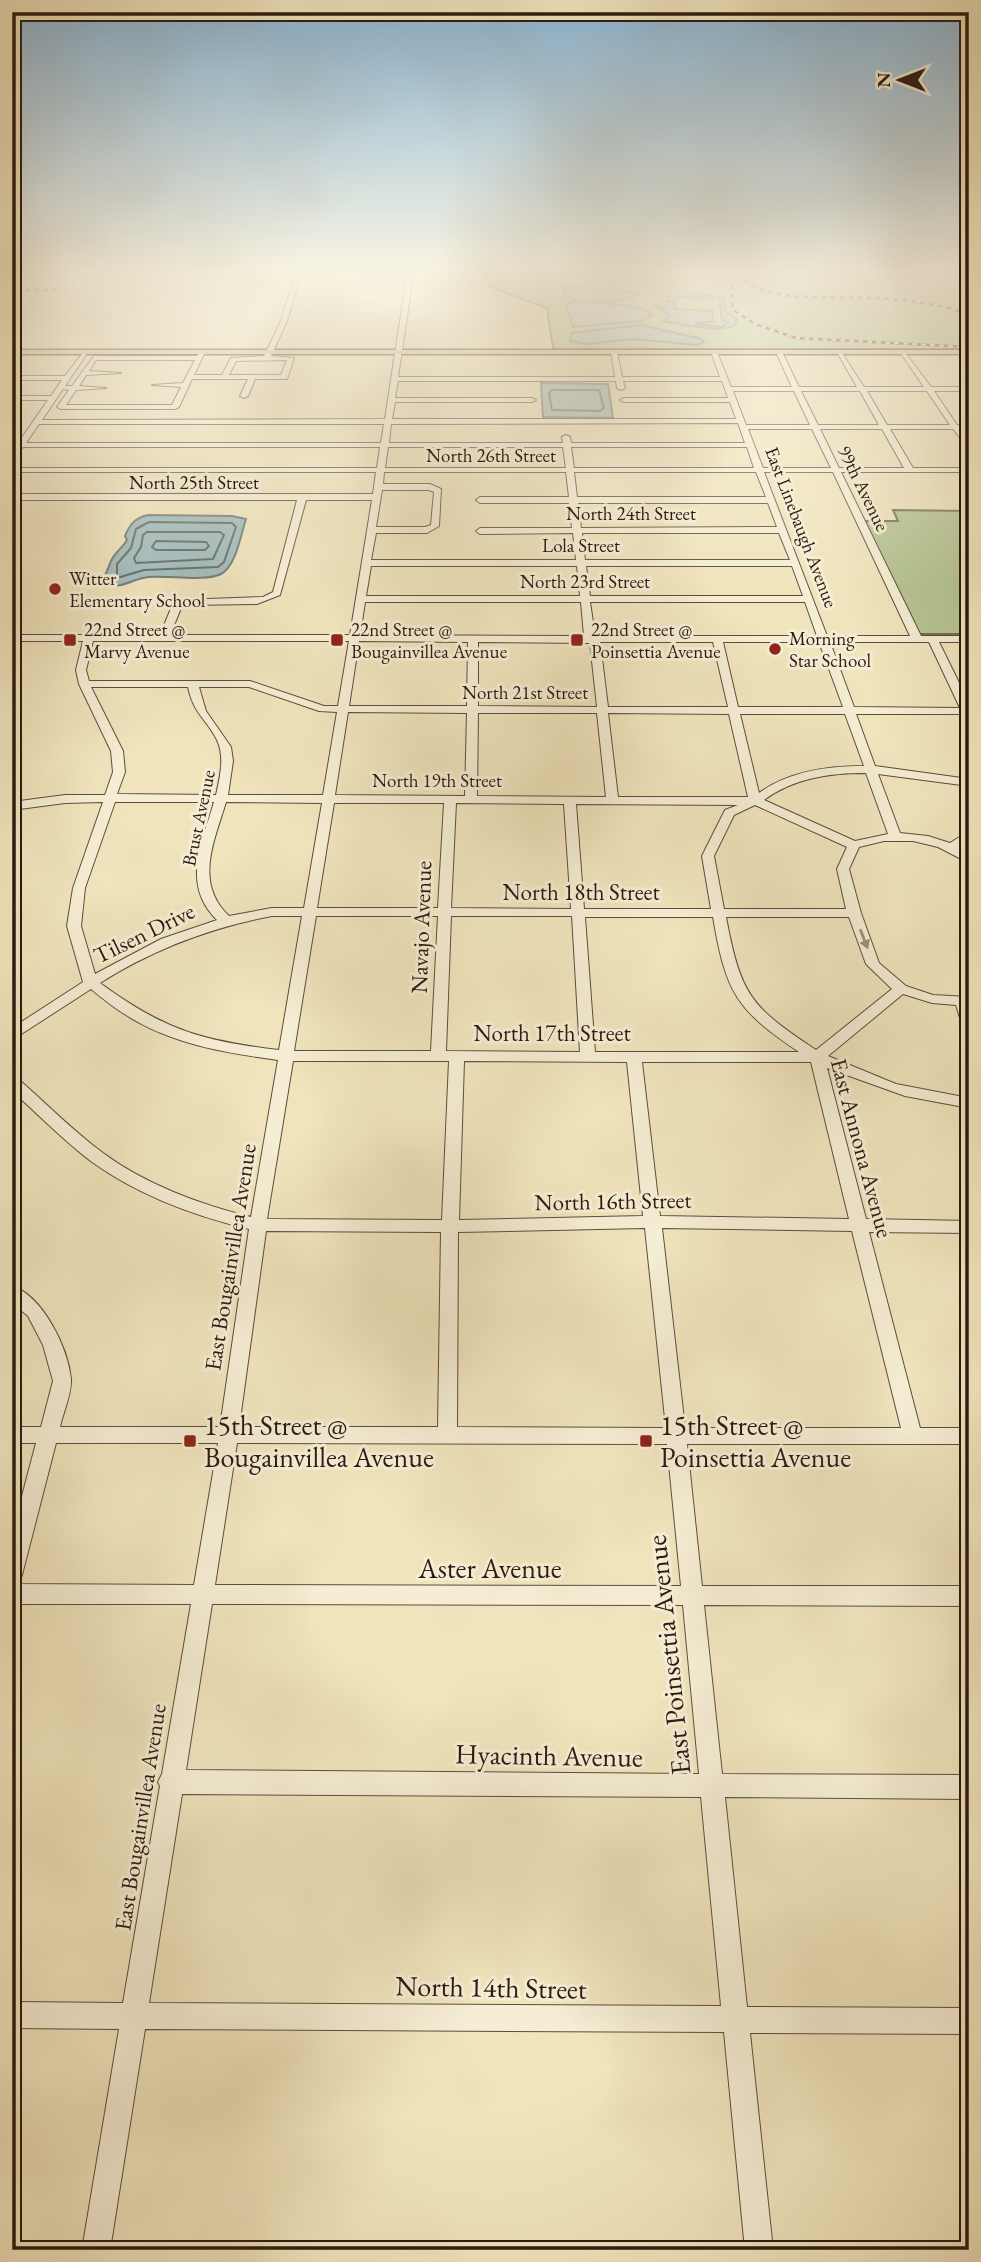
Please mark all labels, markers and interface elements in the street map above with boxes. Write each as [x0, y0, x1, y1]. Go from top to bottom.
north arrow [866, 46, 936, 116]
text: N [871, 72, 896, 88]
street label: 99th Avenue [832, 441, 895, 535]
street label: North 26th Street [426, 443, 556, 468]
street label: East Linebaugh Avenue [759, 443, 844, 611]
street label: North 25th Street [129, 470, 259, 495]
street label: North 24th Street [566, 501, 696, 526]
street label: Lola Street [542, 533, 620, 558]
place label: Witter Elementary School [69, 566, 206, 613]
street label: North 23rd Street [520, 569, 650, 594]
marker: Witter Elementary School [47, 581, 63, 597]
place label: 22nd Street @ Marvy Avenue [84, 617, 190, 664]
place label: 22nd Street @ Bougainvillea Avenue [351, 617, 507, 664]
place label: 22nd Street @ Poinsettia Avenue [591, 617, 721, 664]
place label: Morning Star School [789, 626, 871, 673]
marker: 22nd Street @ Marvy Avenue [62, 632, 78, 648]
marker: 22nd Street @ Bougainvillea Avenue [329, 632, 345, 648]
marker: 22nd Street @ Poinsettia Avenue [569, 632, 585, 648]
marker: Morning Star School [767, 641, 783, 657]
street label: North 21st Street [462, 680, 588, 705]
street label: Brust Avenue [176, 768, 221, 869]
street label: North 19th Street [372, 768, 502, 793]
street label: Navajo Avenue [404, 860, 438, 994]
street label: North 18th Street [502, 877, 660, 907]
street label: Tilsen Drive [89, 896, 200, 970]
one-way arrow [858, 929, 869, 950]
street label: North 17th Street [473, 1018, 631, 1048]
street label: East Annona Avenue [824, 1055, 900, 1241]
street label: East Bougainvillea Avenue [197, 1141, 263, 1373]
street label: North 16th Street [534, 1185, 693, 1217]
place label: 15th Street @ Bougainvillea Avenue [204, 1407, 434, 1475]
place label: 15th Street @ Poinsettia Avenue [660, 1407, 851, 1475]
marker: 15th Street @ Bougainvillea Avenue [182, 1433, 198, 1449]
marker: 15th Street @ Poinsettia Avenue [638, 1433, 654, 1449]
street label: East Poinsettia Avenue [638, 1533, 698, 1777]
street label: Aster Avenue [417, 1550, 562, 1586]
street label: East Bougainvillea Avenue [107, 1701, 173, 1933]
street label: Hyacinth Avenue [455, 1735, 643, 1775]
street label: North 14th Street [395, 1967, 587, 2007]

